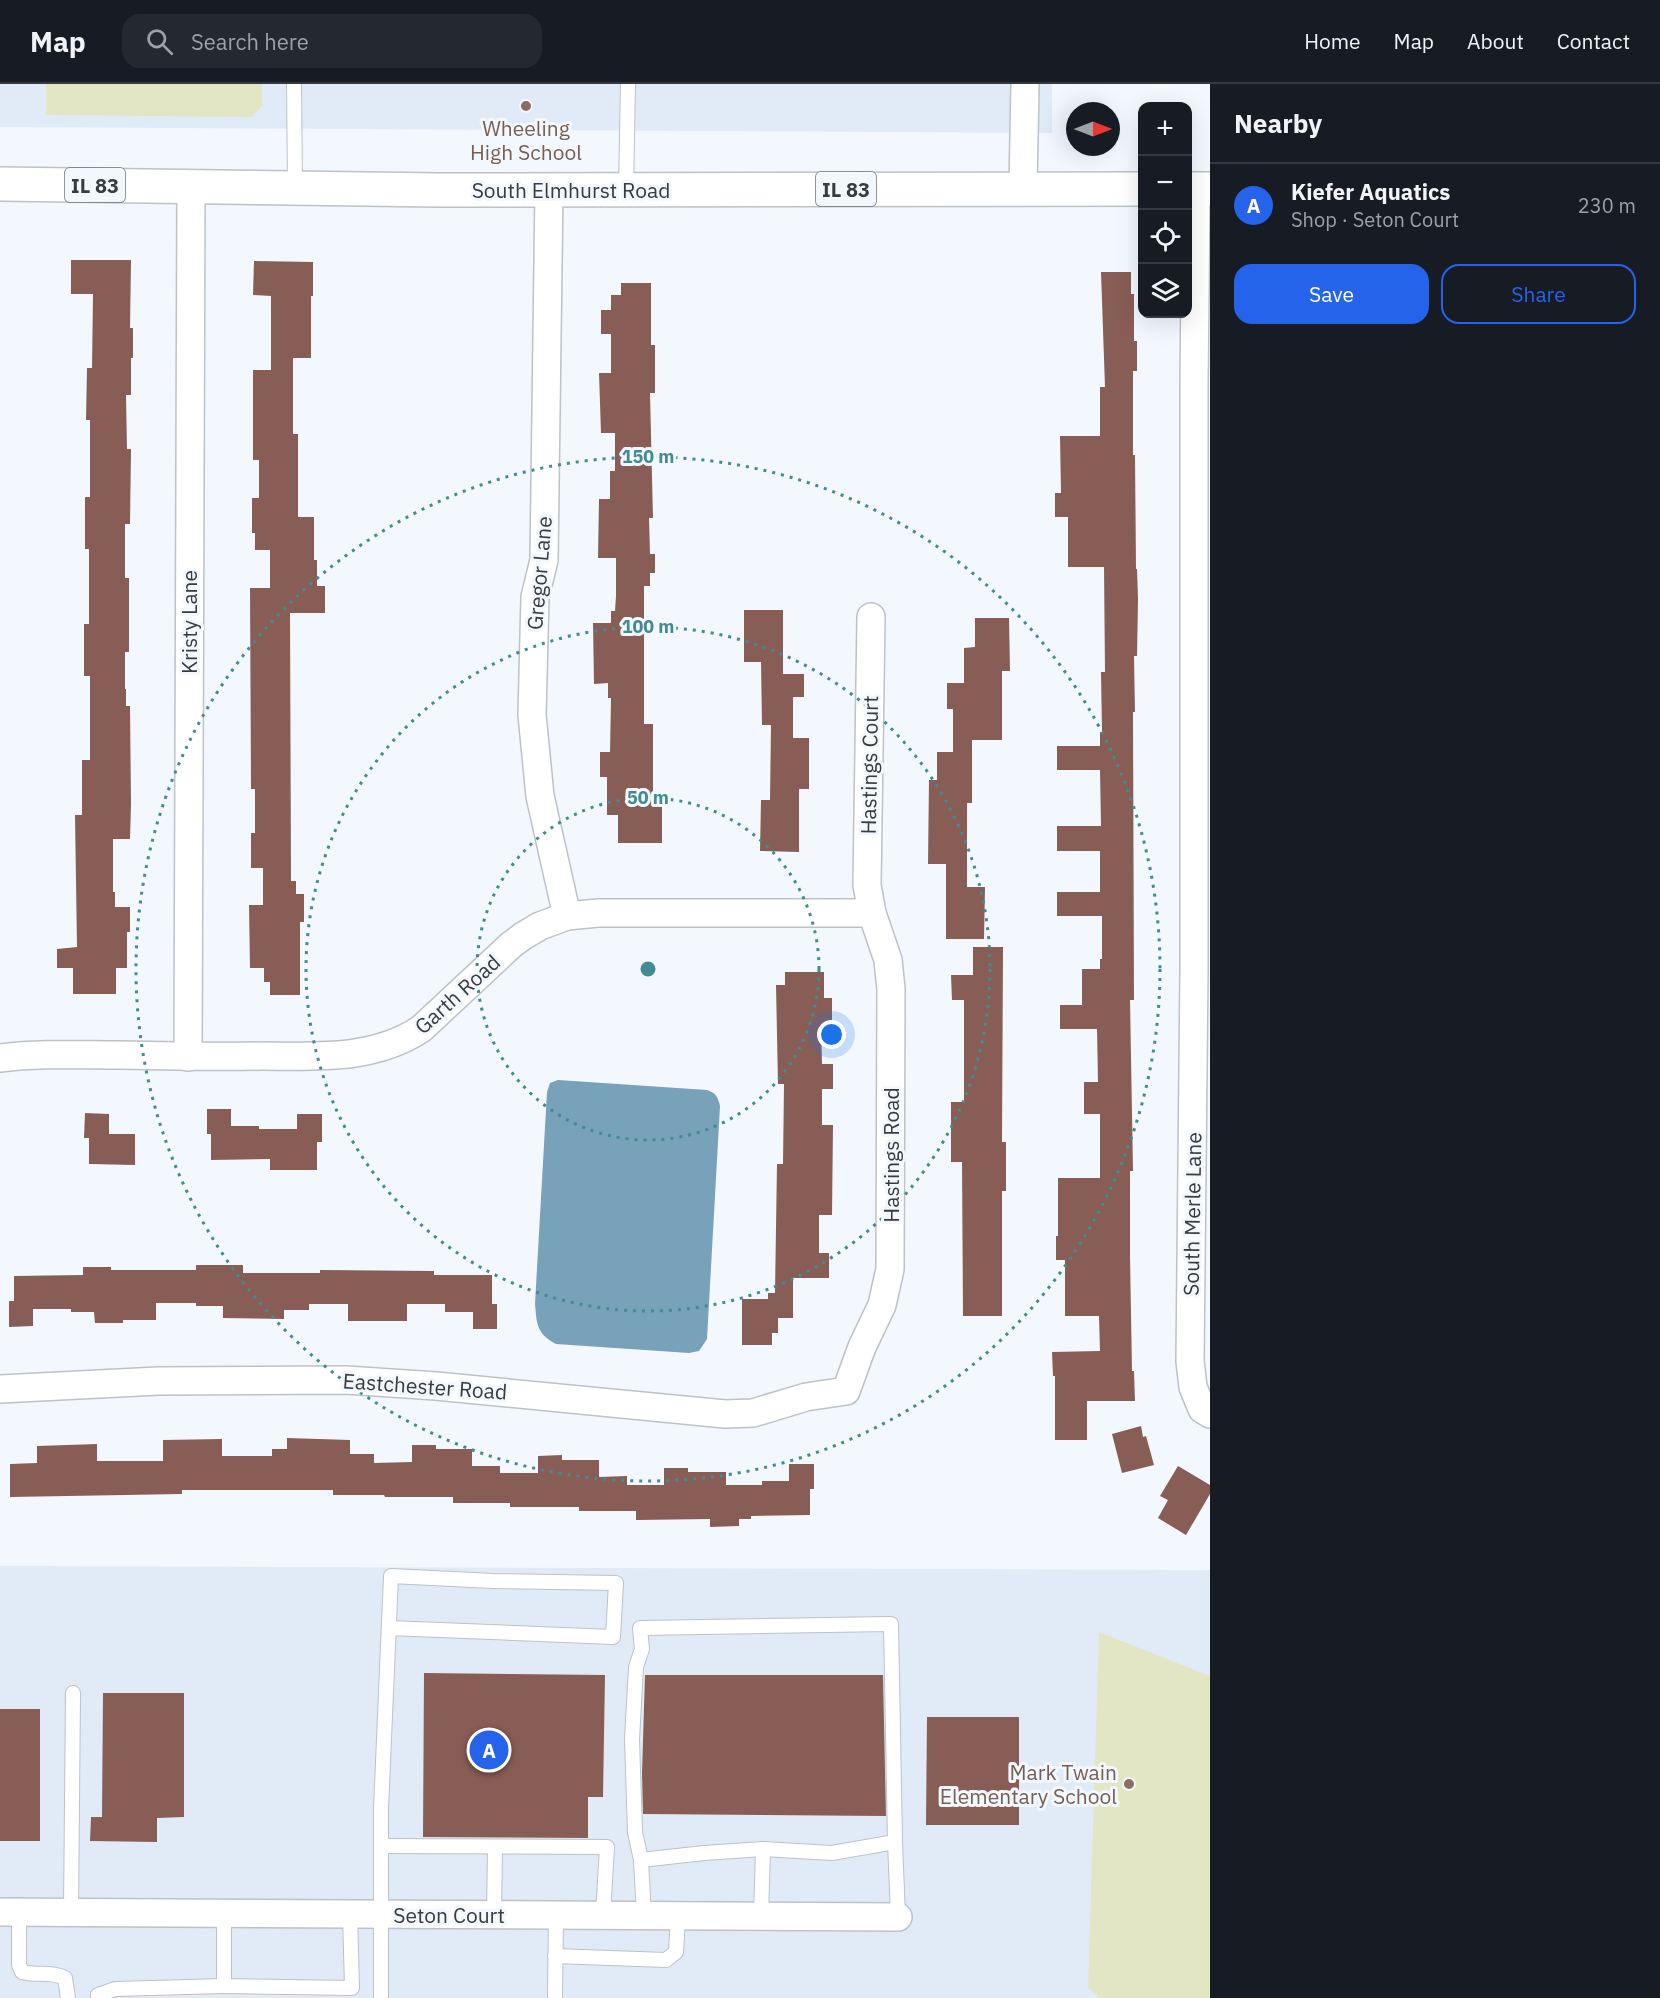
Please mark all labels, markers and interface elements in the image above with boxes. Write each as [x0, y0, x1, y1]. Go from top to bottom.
search box [122, 14, 542, 68]
text: Map [30, 23, 86, 60]
icon: search [143, 25, 176, 58]
text: Search here [191, 27, 309, 56]
text: Home [1304, 27, 1361, 55]
text: Map [1394, 27, 1434, 55]
text: About [1467, 27, 1524, 55]
text: Contact [1557, 27, 1630, 55]
marker: Wheeling High School [519, 99, 533, 113]
north arrow [1066, 102, 1120, 156]
map controls [1138, 102, 1192, 318]
button: + [1138, 102, 1192, 156]
text: Nearby [1234, 106, 1322, 140]
place label: Wheeling High School [470, 114, 582, 166]
button: − [1138, 156, 1192, 210]
road number: IL 83 [65, 168, 125, 202]
road number: IL 83 [816, 172, 876, 206]
street label: South Elmhurst Road [472, 176, 670, 204]
text: Kiefer Aquatics [1291, 177, 1450, 206]
text: A [1247, 192, 1260, 219]
text: 230 m [1578, 192, 1636, 219]
text: Shop · Seton Court [1291, 206, 1459, 233]
button: locate [1138, 210, 1192, 264]
button: layers [1138, 264, 1192, 318]
button: Save [1234, 264, 1429, 324]
button: Share [1441, 264, 1636, 324]
text: 150 m [622, 445, 674, 468]
street label: Gregor Lane [520, 515, 558, 631]
street label: Kristy Lane [175, 570, 203, 674]
text: 100 m [622, 615, 674, 638]
street label: Hastings Court [854, 695, 884, 835]
text: 50 m [627, 786, 669, 809]
street label: Garth Road [408, 948, 506, 1040]
centre of rings [638, 959, 658, 979]
your location [817, 1020, 846, 1049]
street label: Hastings Road [877, 1087, 905, 1223]
street label: South Merle Lane [1177, 1132, 1207, 1296]
street label: Eastchester Road [342, 1366, 508, 1406]
pin: A [470, 1728, 508, 1772]
place label: Mark Twain Elementary School [940, 1758, 1117, 1810]
marker: Mark Twain Elementary School [1122, 1777, 1136, 1791]
street label: Seton Court [393, 1901, 505, 1929]

